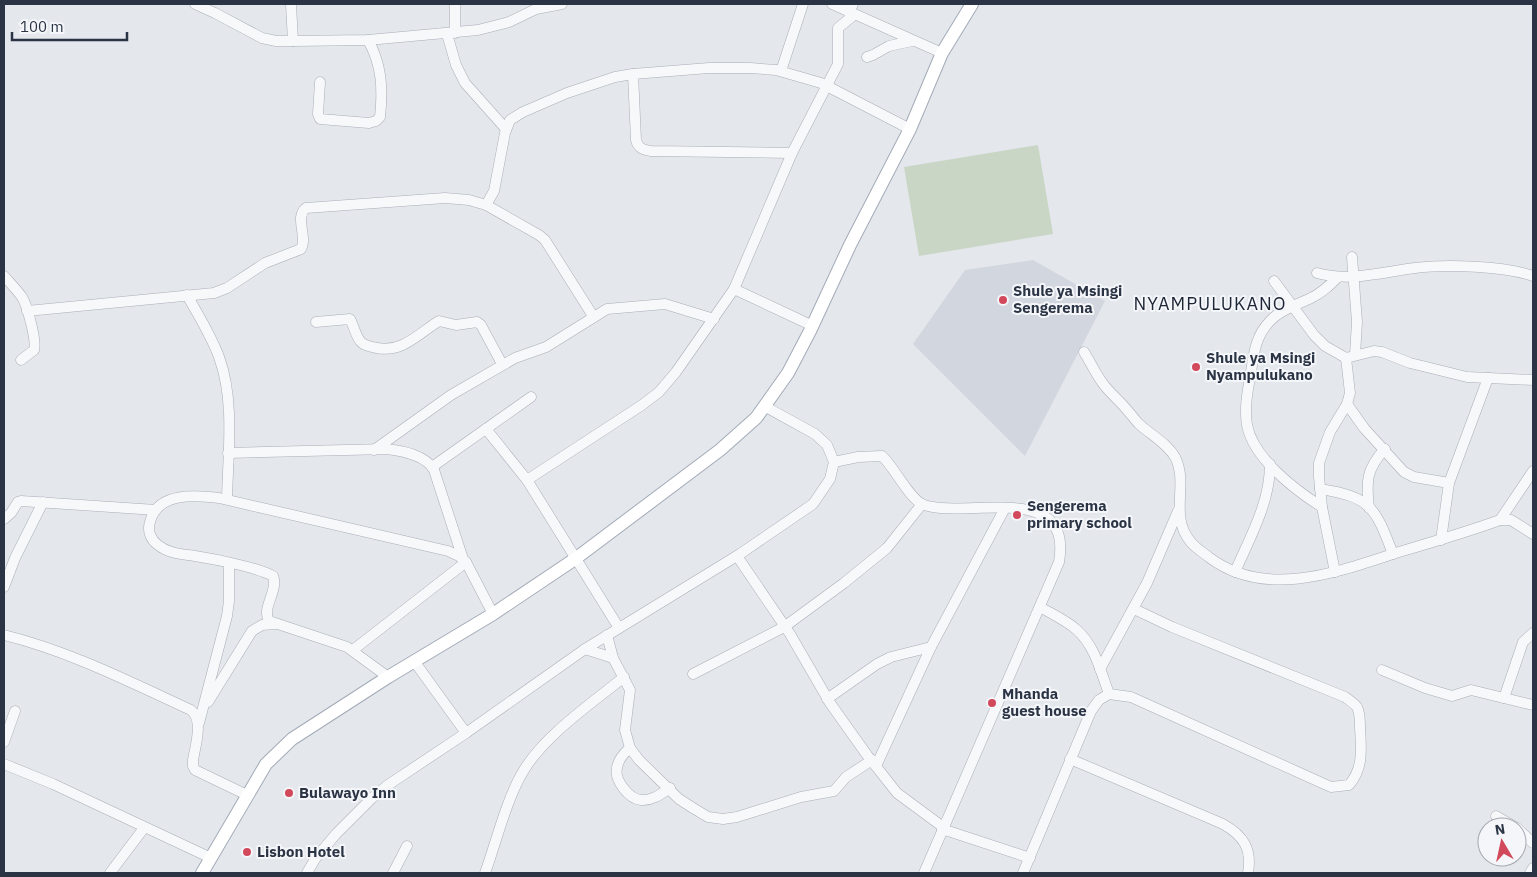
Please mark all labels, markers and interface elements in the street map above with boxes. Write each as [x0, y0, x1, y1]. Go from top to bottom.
scale bar [12, 10, 128, 42]
text: 100 m [20, 17, 64, 36]
place label: Shule ya Msingi Sengerema [1013, 281, 1122, 317]
district label: NYAMPULUKANO [1134, 292, 1286, 315]
marker: Shule ya Msingi Sengerema [997, 294, 1009, 306]
place label: Shule ya Msingi Nyampulukano [1206, 348, 1315, 384]
marker: Shule ya Msingi Nyampulukano [1190, 361, 1202, 373]
place label: Sengerema primary school [1027, 496, 1132, 532]
marker: Sengerema primary school [1011, 509, 1023, 521]
place label: Mhanda guest house [1002, 684, 1087, 720]
marker: Mhanda guest house [986, 697, 998, 709]
place label: Bulawayo Inn [299, 783, 396, 802]
marker: Bulawayo Inn [283, 787, 295, 799]
north arrow [1477, 817, 1527, 867]
text: N [1494, 819, 1506, 839]
place label: Lisbon Hotel [257, 842, 345, 861]
marker: Lisbon Hotel [241, 846, 253, 858]

